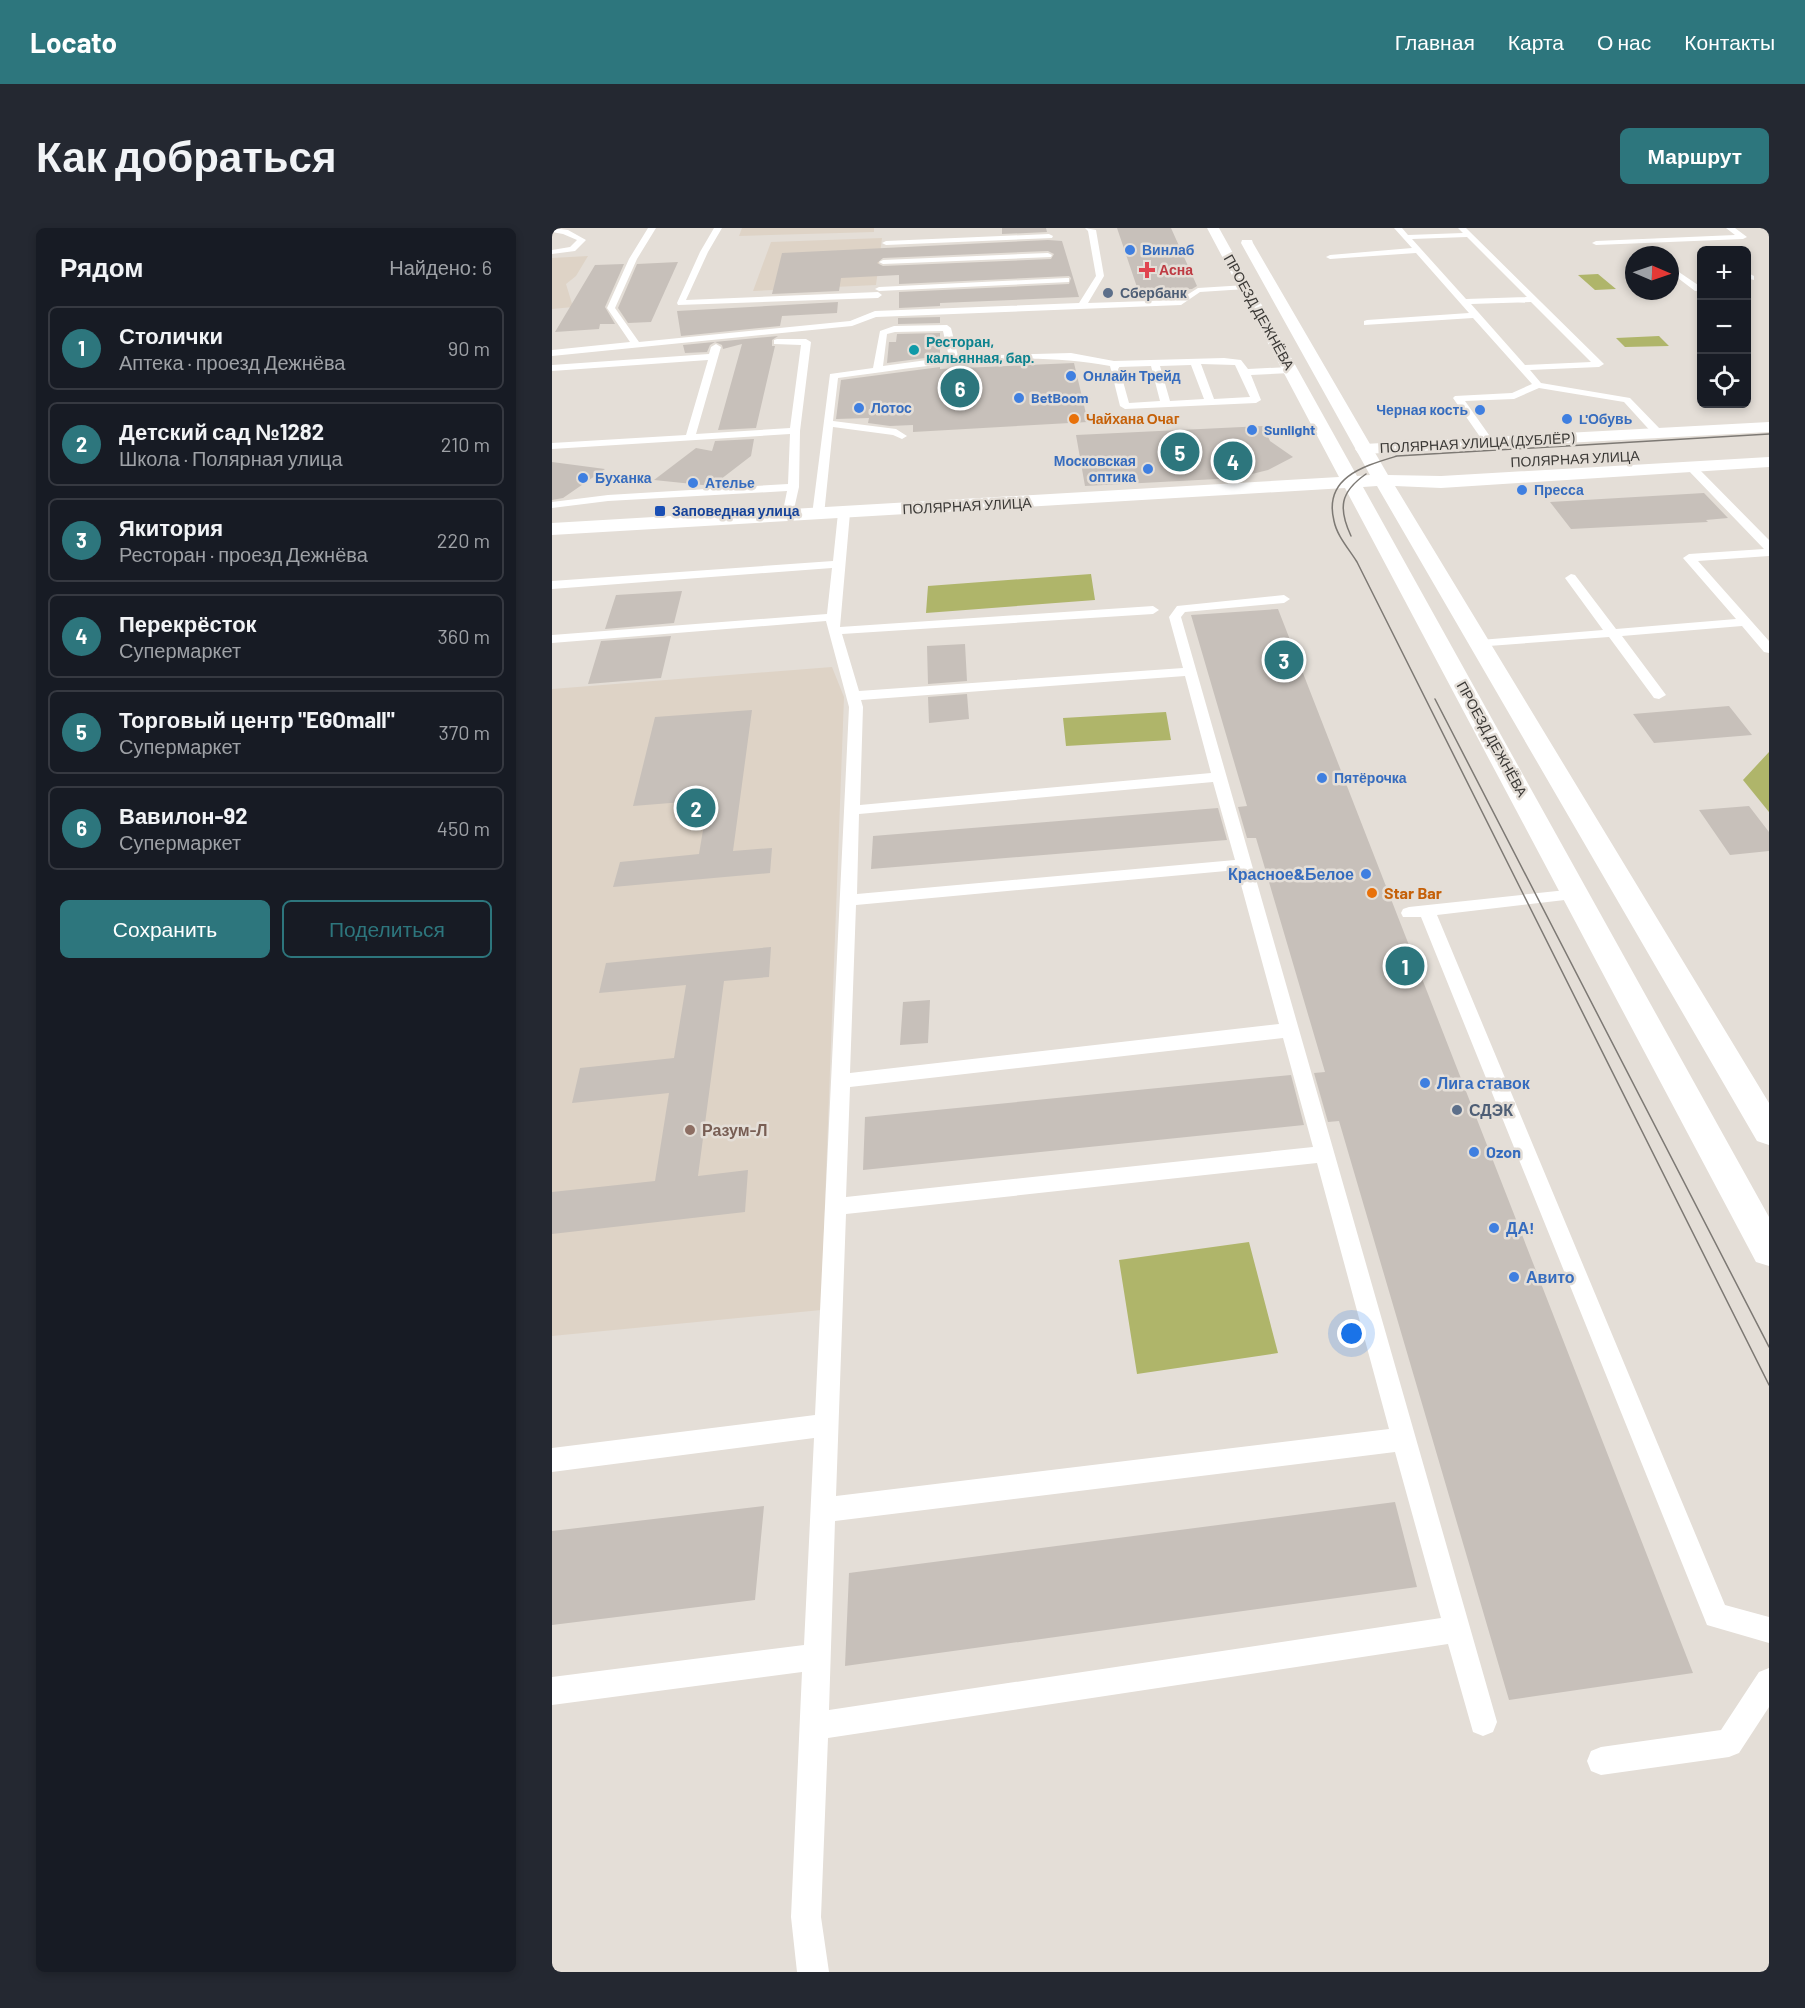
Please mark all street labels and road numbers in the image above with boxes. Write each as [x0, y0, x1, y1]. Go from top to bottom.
street label: ПРОЕЗД ДЕЖНЁВА [1221, 251, 1298, 373]
street label: ПОЛЯРНАЯ УЛИЦА (ДУБЛЁР) [1379, 429, 1575, 456]
street label: ПОЛЯРНАЯ УЛИЦА [1510, 447, 1641, 470]
street label: ПОЛЯРНАЯ УЛИЦА [902, 494, 1033, 517]
street label: ПРОЕЗД ДЕЖНЁВА [1454, 678, 1531, 800]

